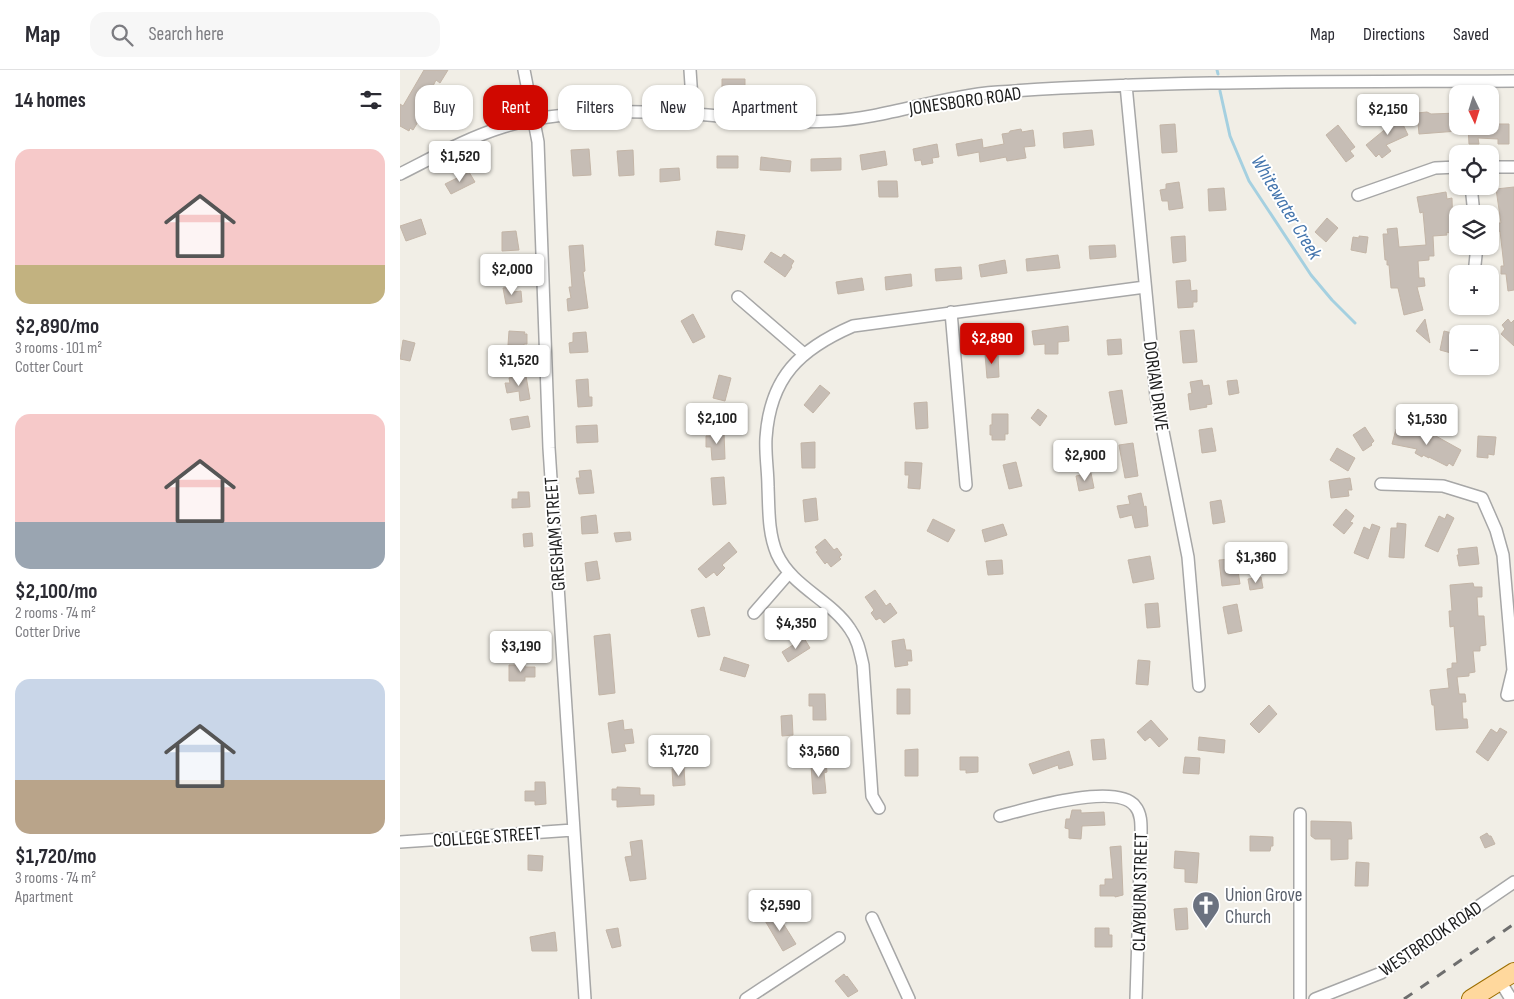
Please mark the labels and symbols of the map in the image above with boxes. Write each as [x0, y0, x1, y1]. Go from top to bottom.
street label: JONESBORO ROAD [907, 82, 1023, 121]
north arrow [1449, 85, 1499, 135]
pin: $2,150 [1347, 93, 1429, 136]
pin: $1,520 [419, 140, 501, 183]
water label: Whitewater Creek [1246, 151, 1327, 265]
pin: $2,000 [471, 254, 553, 296]
pin: $2,890 [951, 322, 1033, 365]
street label: DORIAN DRIVE [1138, 340, 1173, 433]
pin: $1,520 [478, 344, 560, 387]
pin: $2,100 [676, 402, 758, 445]
pin: $1,530 [1386, 404, 1468, 446]
pin: $2,900 [1044, 440, 1126, 482]
street label: GRESHAM STREET [540, 476, 571, 592]
pin: $1,360 [1215, 542, 1297, 584]
pin: $4,350 [755, 608, 837, 650]
pin: $3,190 [480, 630, 562, 673]
pin: $1,720 [638, 734, 720, 777]
pin: $3,560 [778, 736, 860, 778]
street label: COLLEGE STREET [432, 822, 542, 853]
street label: CLAYBURN STREET [1128, 832, 1153, 952]
place label: Union Grove Church [1225, 884, 1302, 929]
pin: $2,590 [739, 890, 821, 932]
church icon: Union Grove Church [1191, 890, 1221, 929]
street label: WESTBROOK ROAD [1375, 896, 1487, 982]

